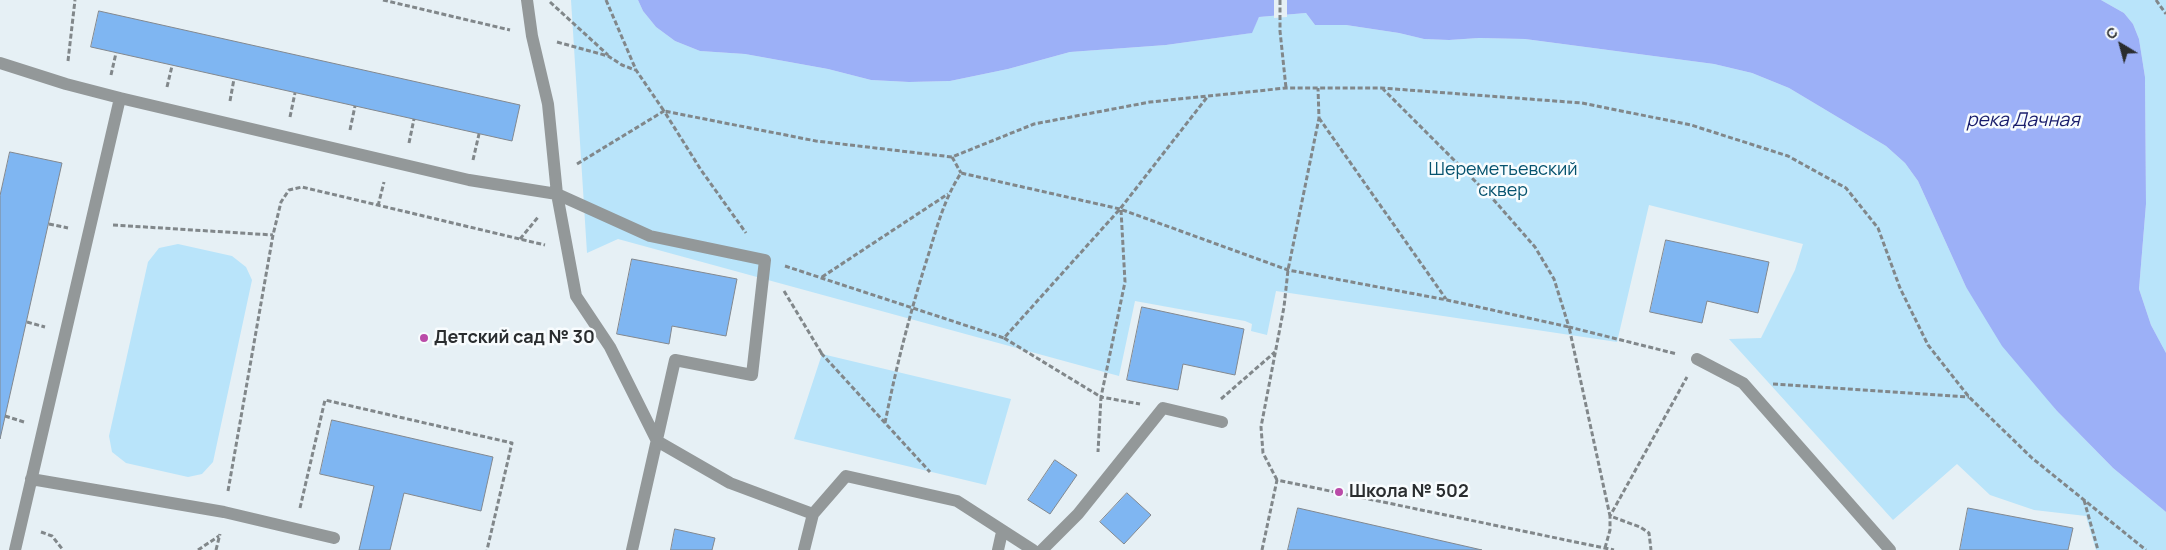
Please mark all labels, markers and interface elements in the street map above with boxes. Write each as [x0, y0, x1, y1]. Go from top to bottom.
north arrow [2096, 20, 2146, 70]
text: С [2102, 22, 2122, 43]
water label: река Дачная [1966, 110, 2080, 132]
park label: Шереметьевский сквер [1429, 159, 1577, 202]
place label: Детский сад № 30 [434, 327, 595, 349]
marker: Детский сад № 30 [418, 332, 430, 344]
place label: Школа № 502 [1349, 481, 1469, 503]
marker: Школа № 502 [1333, 486, 1345, 498]

